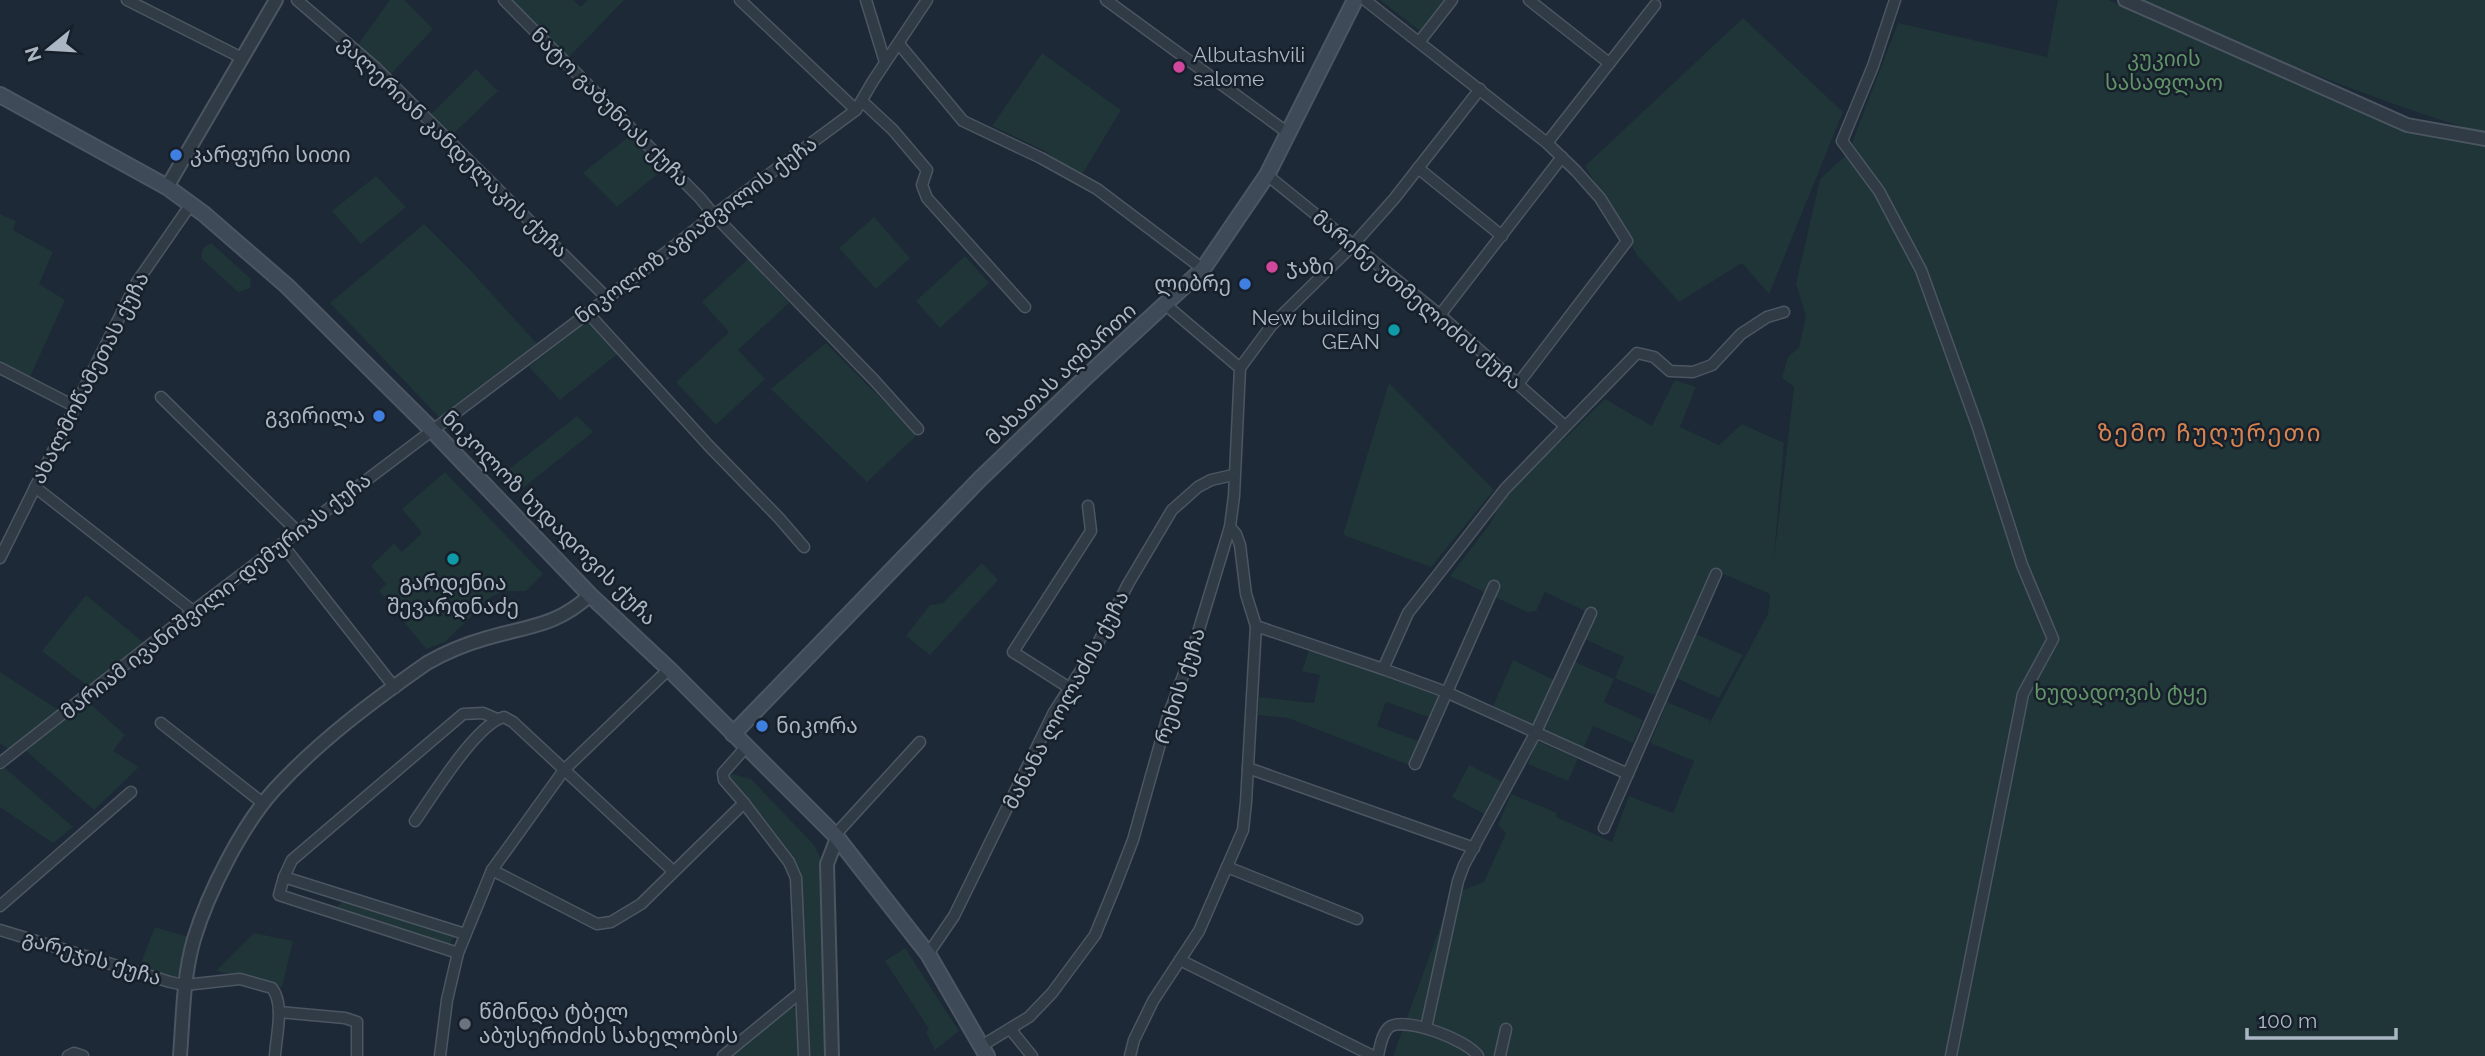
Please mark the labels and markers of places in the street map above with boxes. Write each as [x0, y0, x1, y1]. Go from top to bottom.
place label: Albutashvili salome [1193, 42, 1305, 91]
marker: Albutashvili salome [1171, 59, 1187, 75]
place label: კარფური სითი [190, 142, 351, 167]
marker: კარფური სითი [168, 147, 184, 163]
place label: ჯაზი [1286, 254, 1334, 279]
marker: ჯაზი [1264, 259, 1280, 275]
place label: ლიბრე [1154, 271, 1231, 297]
marker: ლიბრე [1237, 276, 1253, 292]
place label: New building GEAN [1252, 305, 1380, 354]
marker: New building GEAN [1386, 322, 1402, 338]
place label: გვირილა [265, 403, 365, 429]
marker: გვირილა [371, 408, 387, 424]
marker: გარდენია შევარდნაძე [445, 551, 461, 567]
place label: გარდენია შევარდნაძე [387, 570, 519, 620]
place label: ნიკორა [776, 713, 858, 738]
marker: ნიკორა [754, 718, 770, 734]
place label: წმინდა ტბელ აბუსერიძის სახელობის [479, 999, 738, 1049]
marker: წმინდა ტბელ აბუსერიძის სახელობის [457, 1016, 473, 1032]

